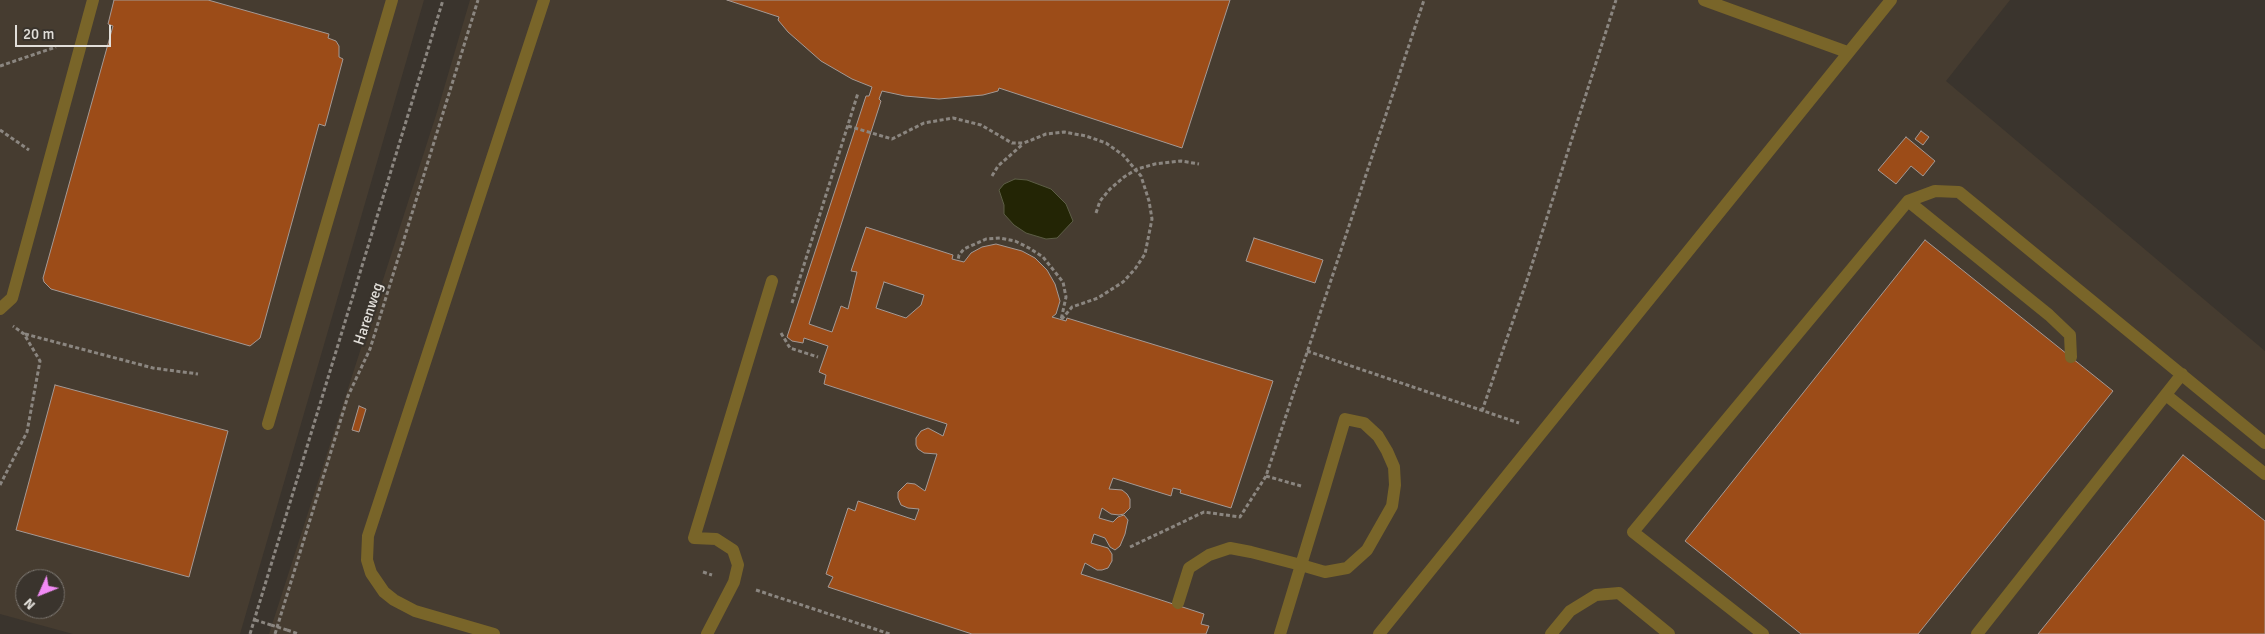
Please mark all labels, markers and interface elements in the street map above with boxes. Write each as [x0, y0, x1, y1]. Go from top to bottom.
scale bar [18, 15, 114, 47]
text: 20 m [23, 25, 54, 43]
street label: Harenweg [350, 281, 388, 347]
north arrow [15, 569, 65, 619]
text: N [20, 595, 39, 613]

